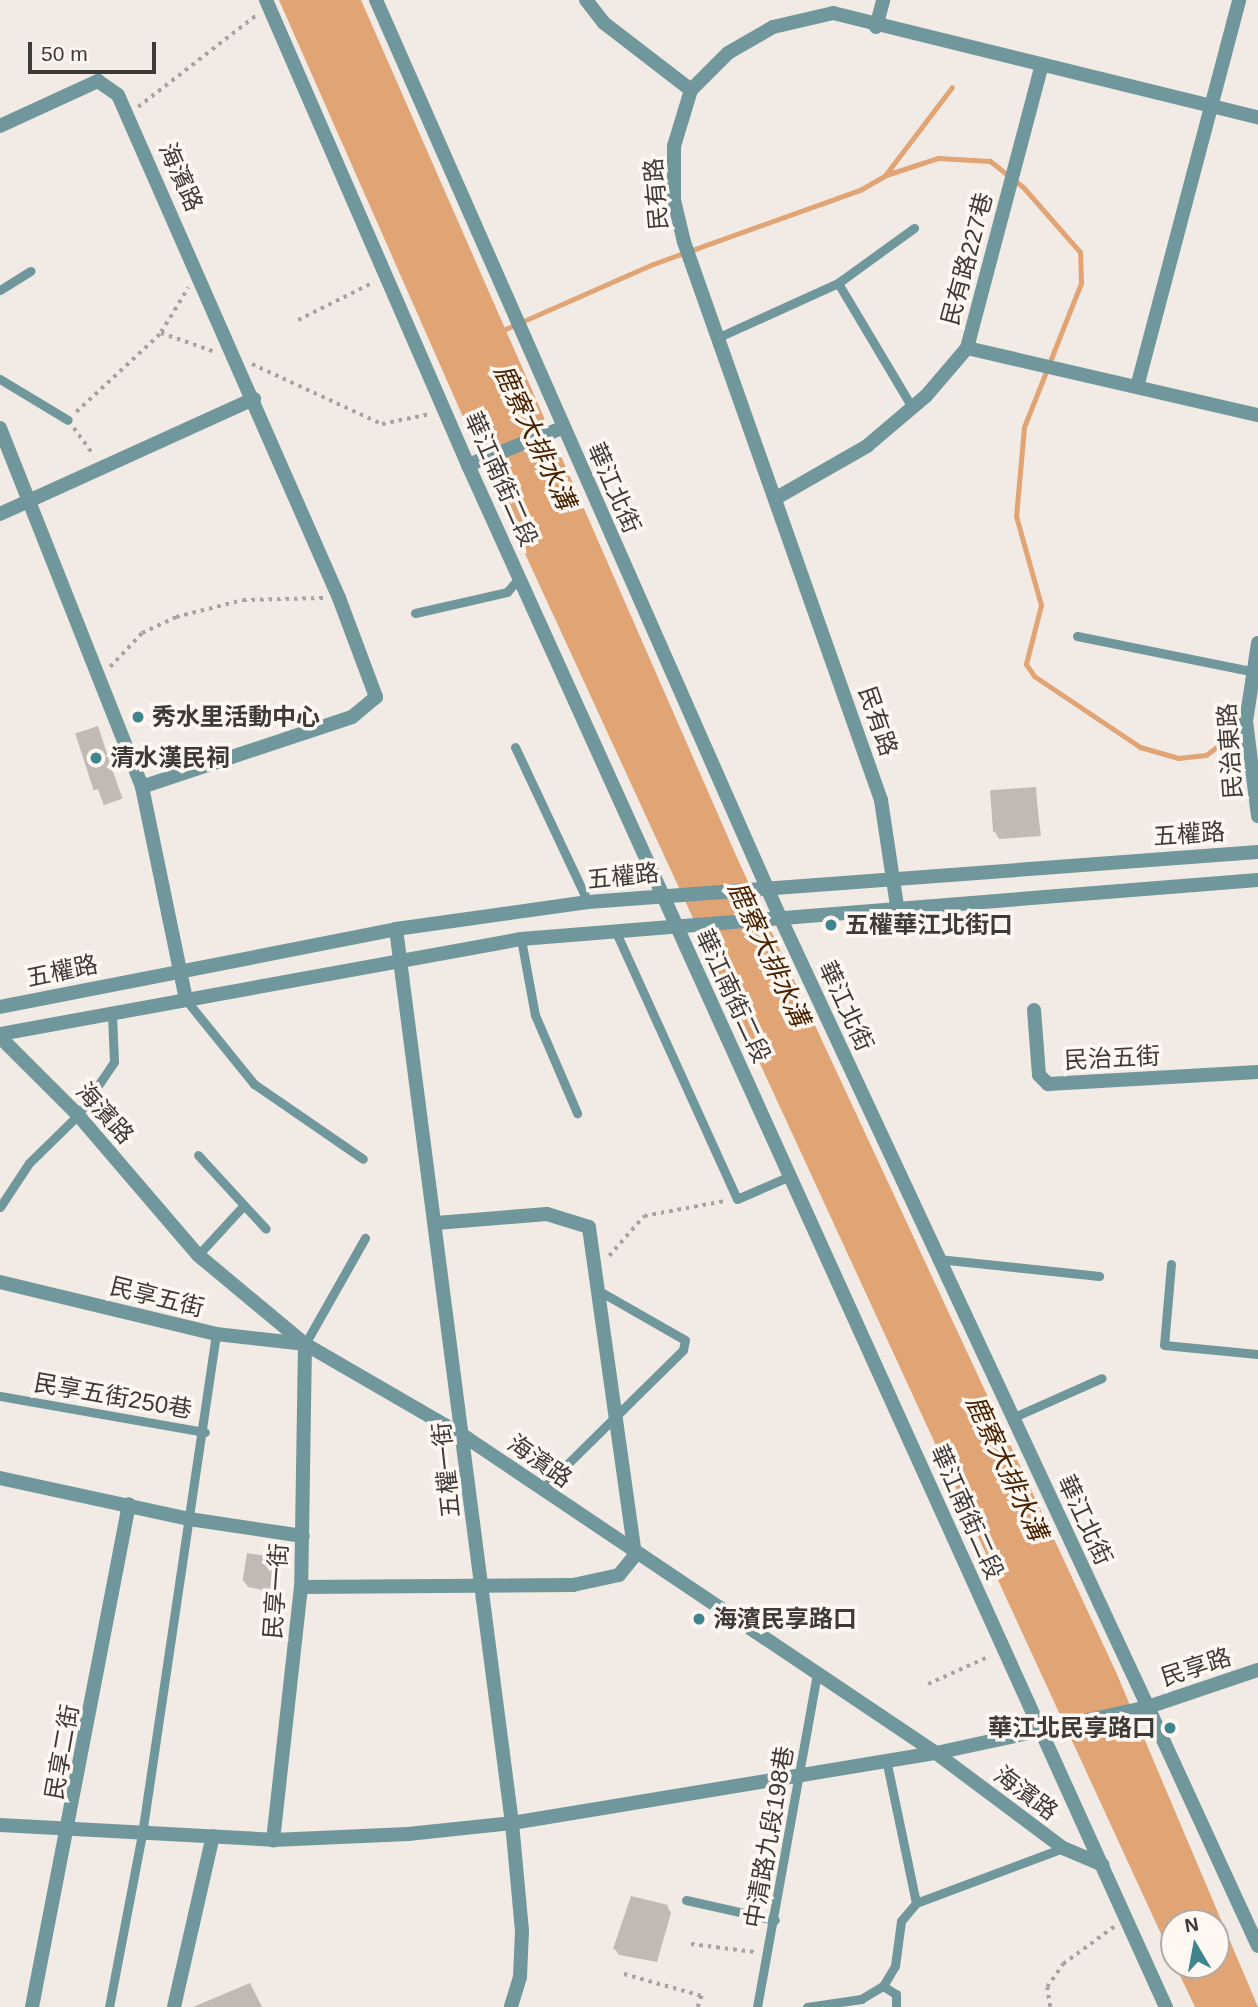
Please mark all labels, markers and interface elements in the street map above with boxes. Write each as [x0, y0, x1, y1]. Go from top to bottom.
scale bar [32, 28, 159, 72]
text: 50 m [41, 42, 88, 65]
street label: 海濱路 [153, 138, 209, 216]
street label: 民有路 [639, 157, 673, 231]
street label: 民有路227巷 [935, 190, 999, 328]
water label: 鹿寮大排水溝 [487, 360, 581, 514]
street label: 華江南街二段 [459, 407, 543, 551]
street label: 華江北街 [581, 438, 647, 538]
street label: 民有路 [853, 682, 903, 760]
street label: 民治東路 [1212, 702, 1248, 800]
place label: 秀水里活動中心 [152, 703, 320, 731]
marker: 秀水里活動中心 [130, 709, 146, 725]
place label: 清水漢民祠 [110, 744, 230, 772]
marker: 清水漢民祠 [88, 750, 104, 766]
street label: 五權路 [1152, 817, 1226, 851]
street label: 五權路 [586, 858, 660, 894]
water label: 鹿寮大排水溝 [721, 877, 815, 1031]
place label: 五權華江北街口 [845, 911, 1013, 939]
marker: 五權華江北街口 [823, 917, 839, 933]
street label: 華江南街二段 [690, 925, 776, 1067]
street label: 五權路 [24, 949, 100, 993]
street label: 華江北街 [813, 956, 879, 1056]
street label: 民治五街 [1063, 1041, 1161, 1075]
street label: 海濱路 [70, 1077, 140, 1149]
street label: 民享五街 [107, 1271, 207, 1323]
street label: 民享五街250巷 [32, 1368, 194, 1424]
water label: 鹿寮大排水溝 [959, 1391, 1053, 1545]
street label: 五權一街 [427, 1421, 465, 1519]
street label: 海濱路 [502, 1429, 578, 1493]
street label: 華江南街二段 [925, 1440, 1009, 1584]
street label: 華江北街 [1052, 1470, 1118, 1570]
street label: 民享一街 [258, 1542, 294, 1640]
place label: 海濱民享路口 [713, 1605, 857, 1633]
marker: 海濱民享路口 [691, 1611, 707, 1627]
street label: 民享路 [1157, 1642, 1235, 1692]
street label: 民享二街 [39, 1702, 85, 1802]
place label: 華江北民享路口 [988, 1714, 1156, 1742]
marker: 華江北民享路口 [1162, 1720, 1178, 1736]
street label: 中清路九段198巷 [739, 1744, 799, 1930]
street label: 海濱路 [989, 1760, 1063, 1826]
north arrow [1160, 1909, 1230, 1979]
text: N [1183, 1913, 1200, 1936]

